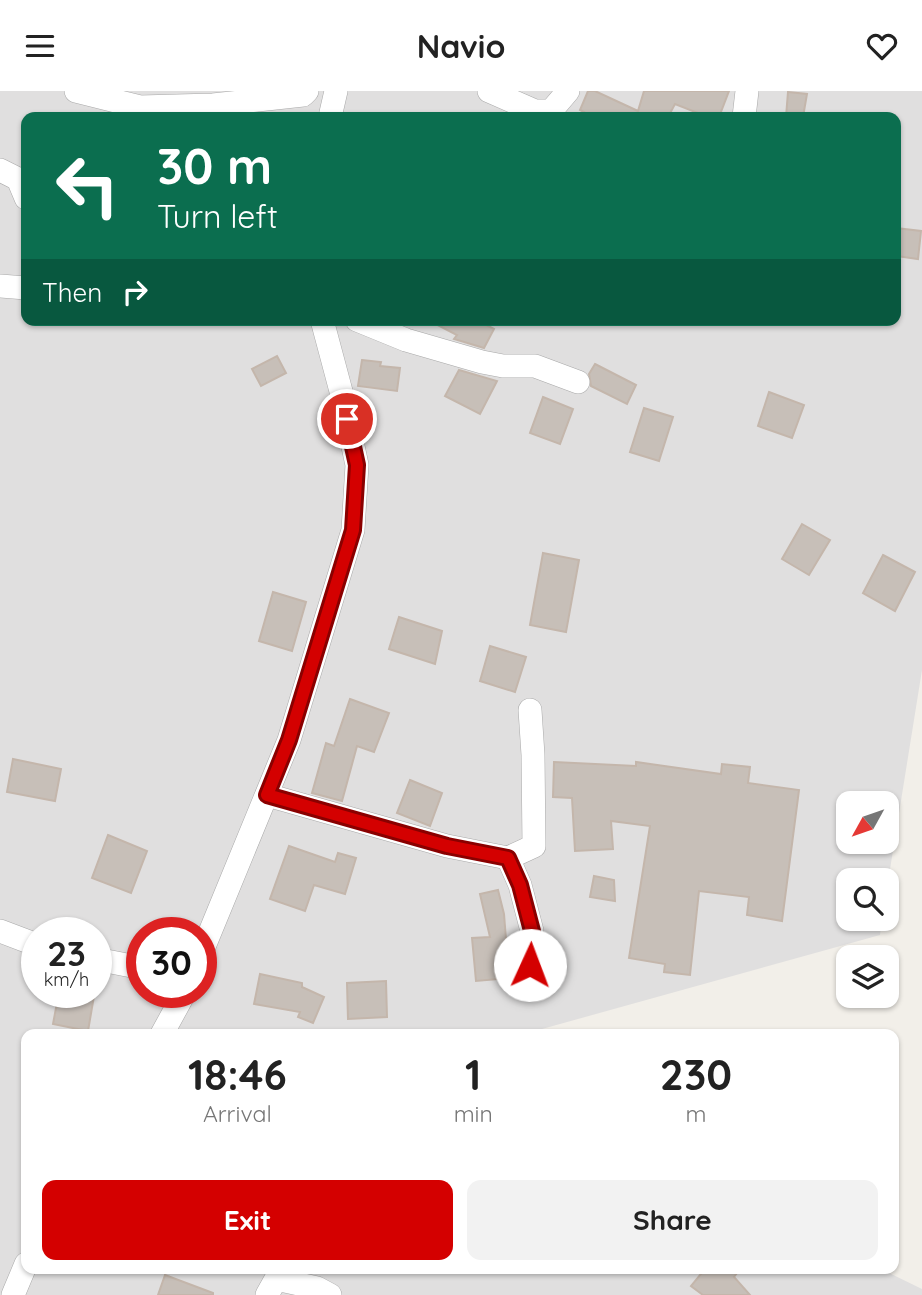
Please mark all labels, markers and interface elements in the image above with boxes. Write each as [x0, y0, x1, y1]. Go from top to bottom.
text: Navio [417, 26, 505, 66]
icon: menu [21, 27, 59, 65]
icon: heart [863, 27, 901, 65]
text: 30 m [157, 135, 272, 196]
icon: left [42, 140, 133, 231]
text: Turn left [157, 196, 278, 236]
icon: right [116, 273, 154, 311]
text: Then [42, 276, 102, 309]
pin [317, 389, 377, 449]
icon: arrive [328, 400, 366, 438]
north arrow [836, 791, 900, 854]
map controls [836, 791, 899, 1008]
button: search [836, 868, 899, 931]
speed limit sign: 30 [126, 917, 217, 1008]
position arrow [493, 928, 567, 1002]
text: 23 [47, 931, 86, 975]
button: layers [836, 945, 899, 1008]
text: km/h [44, 968, 89, 991]
text: 18:46 [188, 1048, 287, 1101]
text: 1 [465, 1048, 481, 1101]
text: 230 [660, 1048, 732, 1101]
text: Arrival [203, 1099, 272, 1128]
text: min [454, 1099, 493, 1128]
text: m [685, 1099, 706, 1128]
button: Exit [42, 1180, 453, 1260]
button: Share [467, 1180, 878, 1260]

